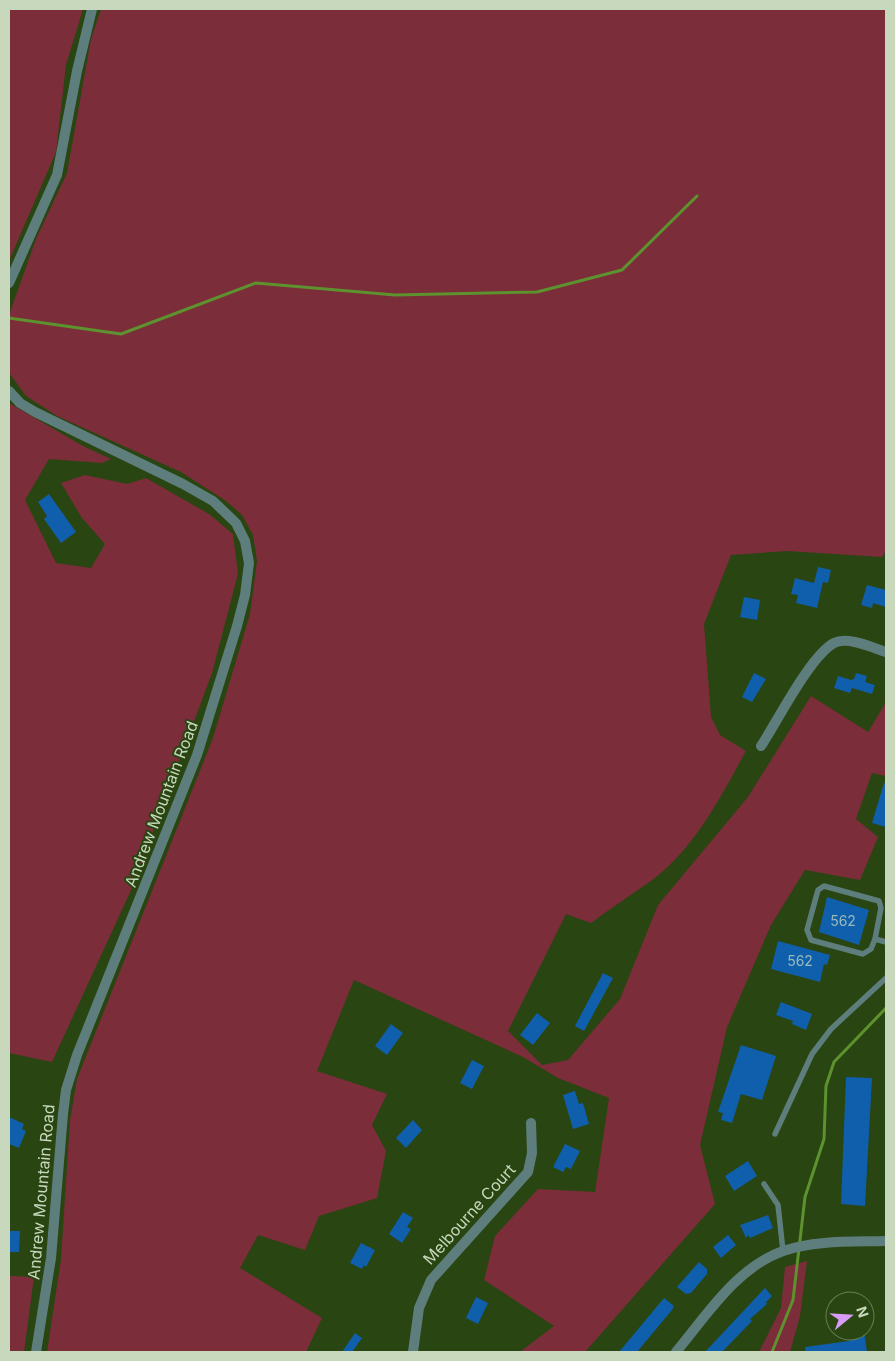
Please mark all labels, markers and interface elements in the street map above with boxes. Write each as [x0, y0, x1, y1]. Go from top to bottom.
street label: Andrew Mountain Road [120, 718, 202, 890]
house number: 562 [830, 912, 856, 929]
house number: 562 [787, 952, 813, 969]
street label: Andrew Mountain Road [23, 1103, 59, 1281]
street label: Melbourne Court [419, 1160, 519, 1268]
north arrow [825, 1291, 875, 1341]
text: N [853, 1304, 873, 1320]

